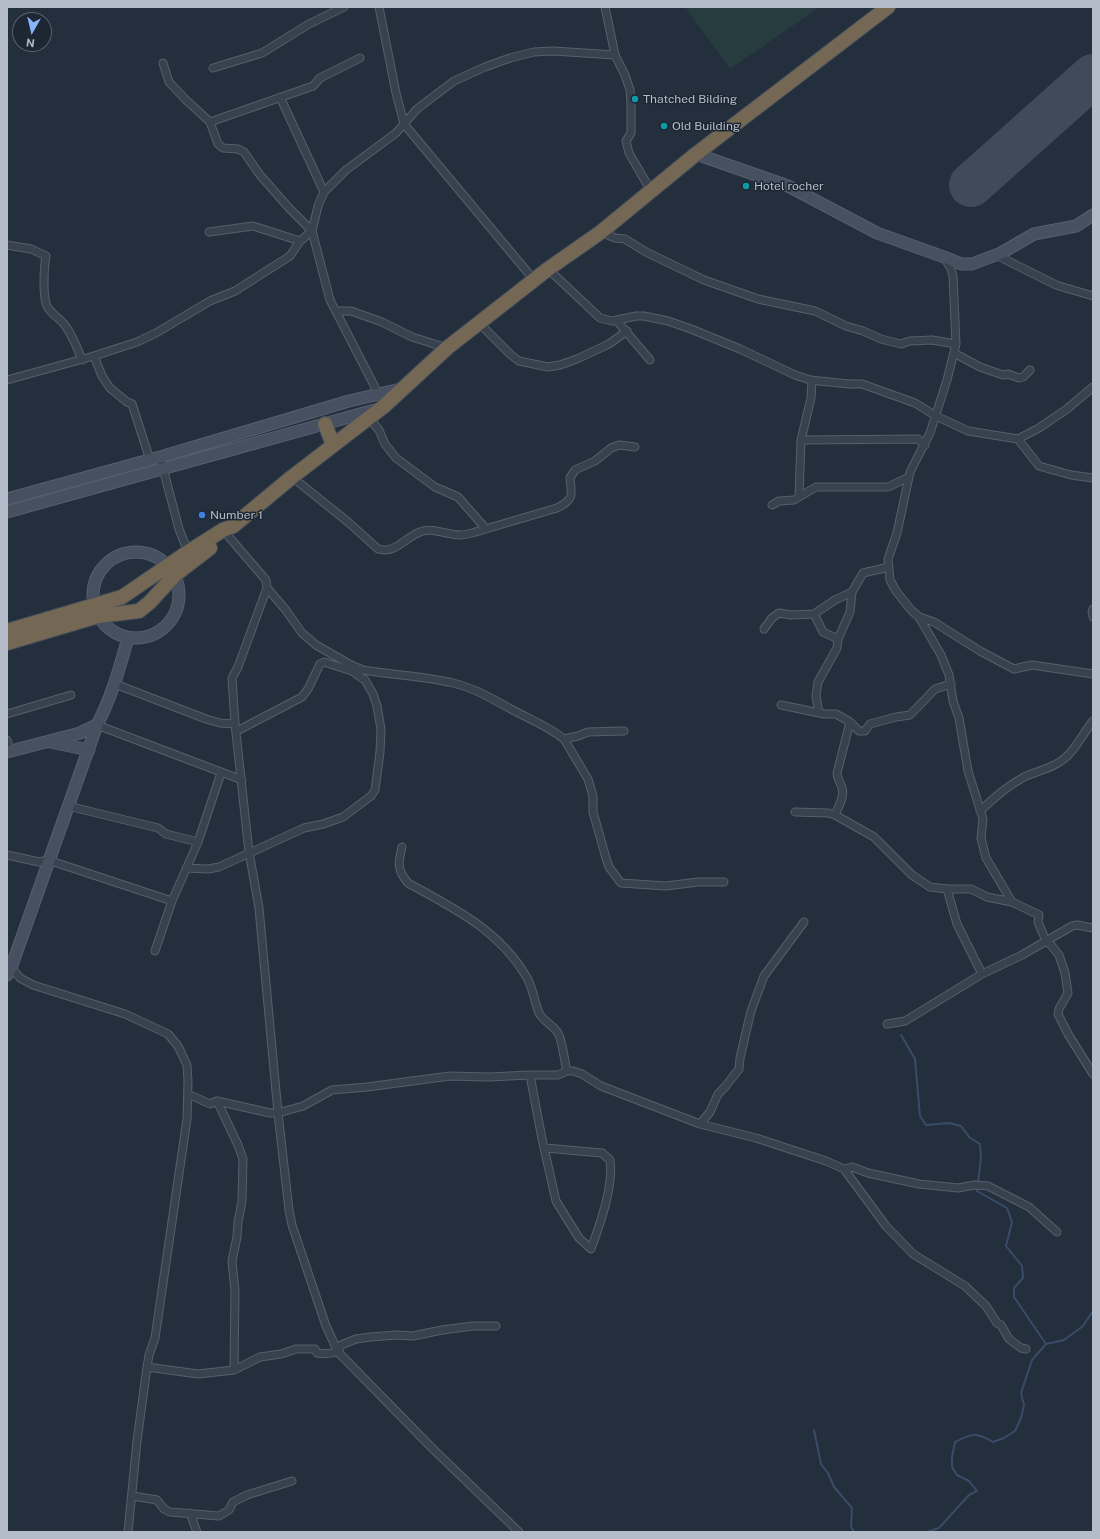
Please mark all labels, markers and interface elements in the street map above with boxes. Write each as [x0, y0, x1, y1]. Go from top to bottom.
north arrow [12, 12, 52, 52]
text: N [25, 36, 36, 49]
place label: Thatched Bilding [643, 92, 737, 106]
marker: Thatched Bilding [630, 94, 640, 104]
place label: Old Building [672, 119, 740, 133]
marker: Old Building [659, 121, 669, 131]
place label: Hotel rocher [754, 179, 824, 193]
marker: Hotel rocher [741, 181, 751, 191]
place label: Number 1 [210, 508, 263, 522]
marker: Number 1 [197, 510, 207, 520]

